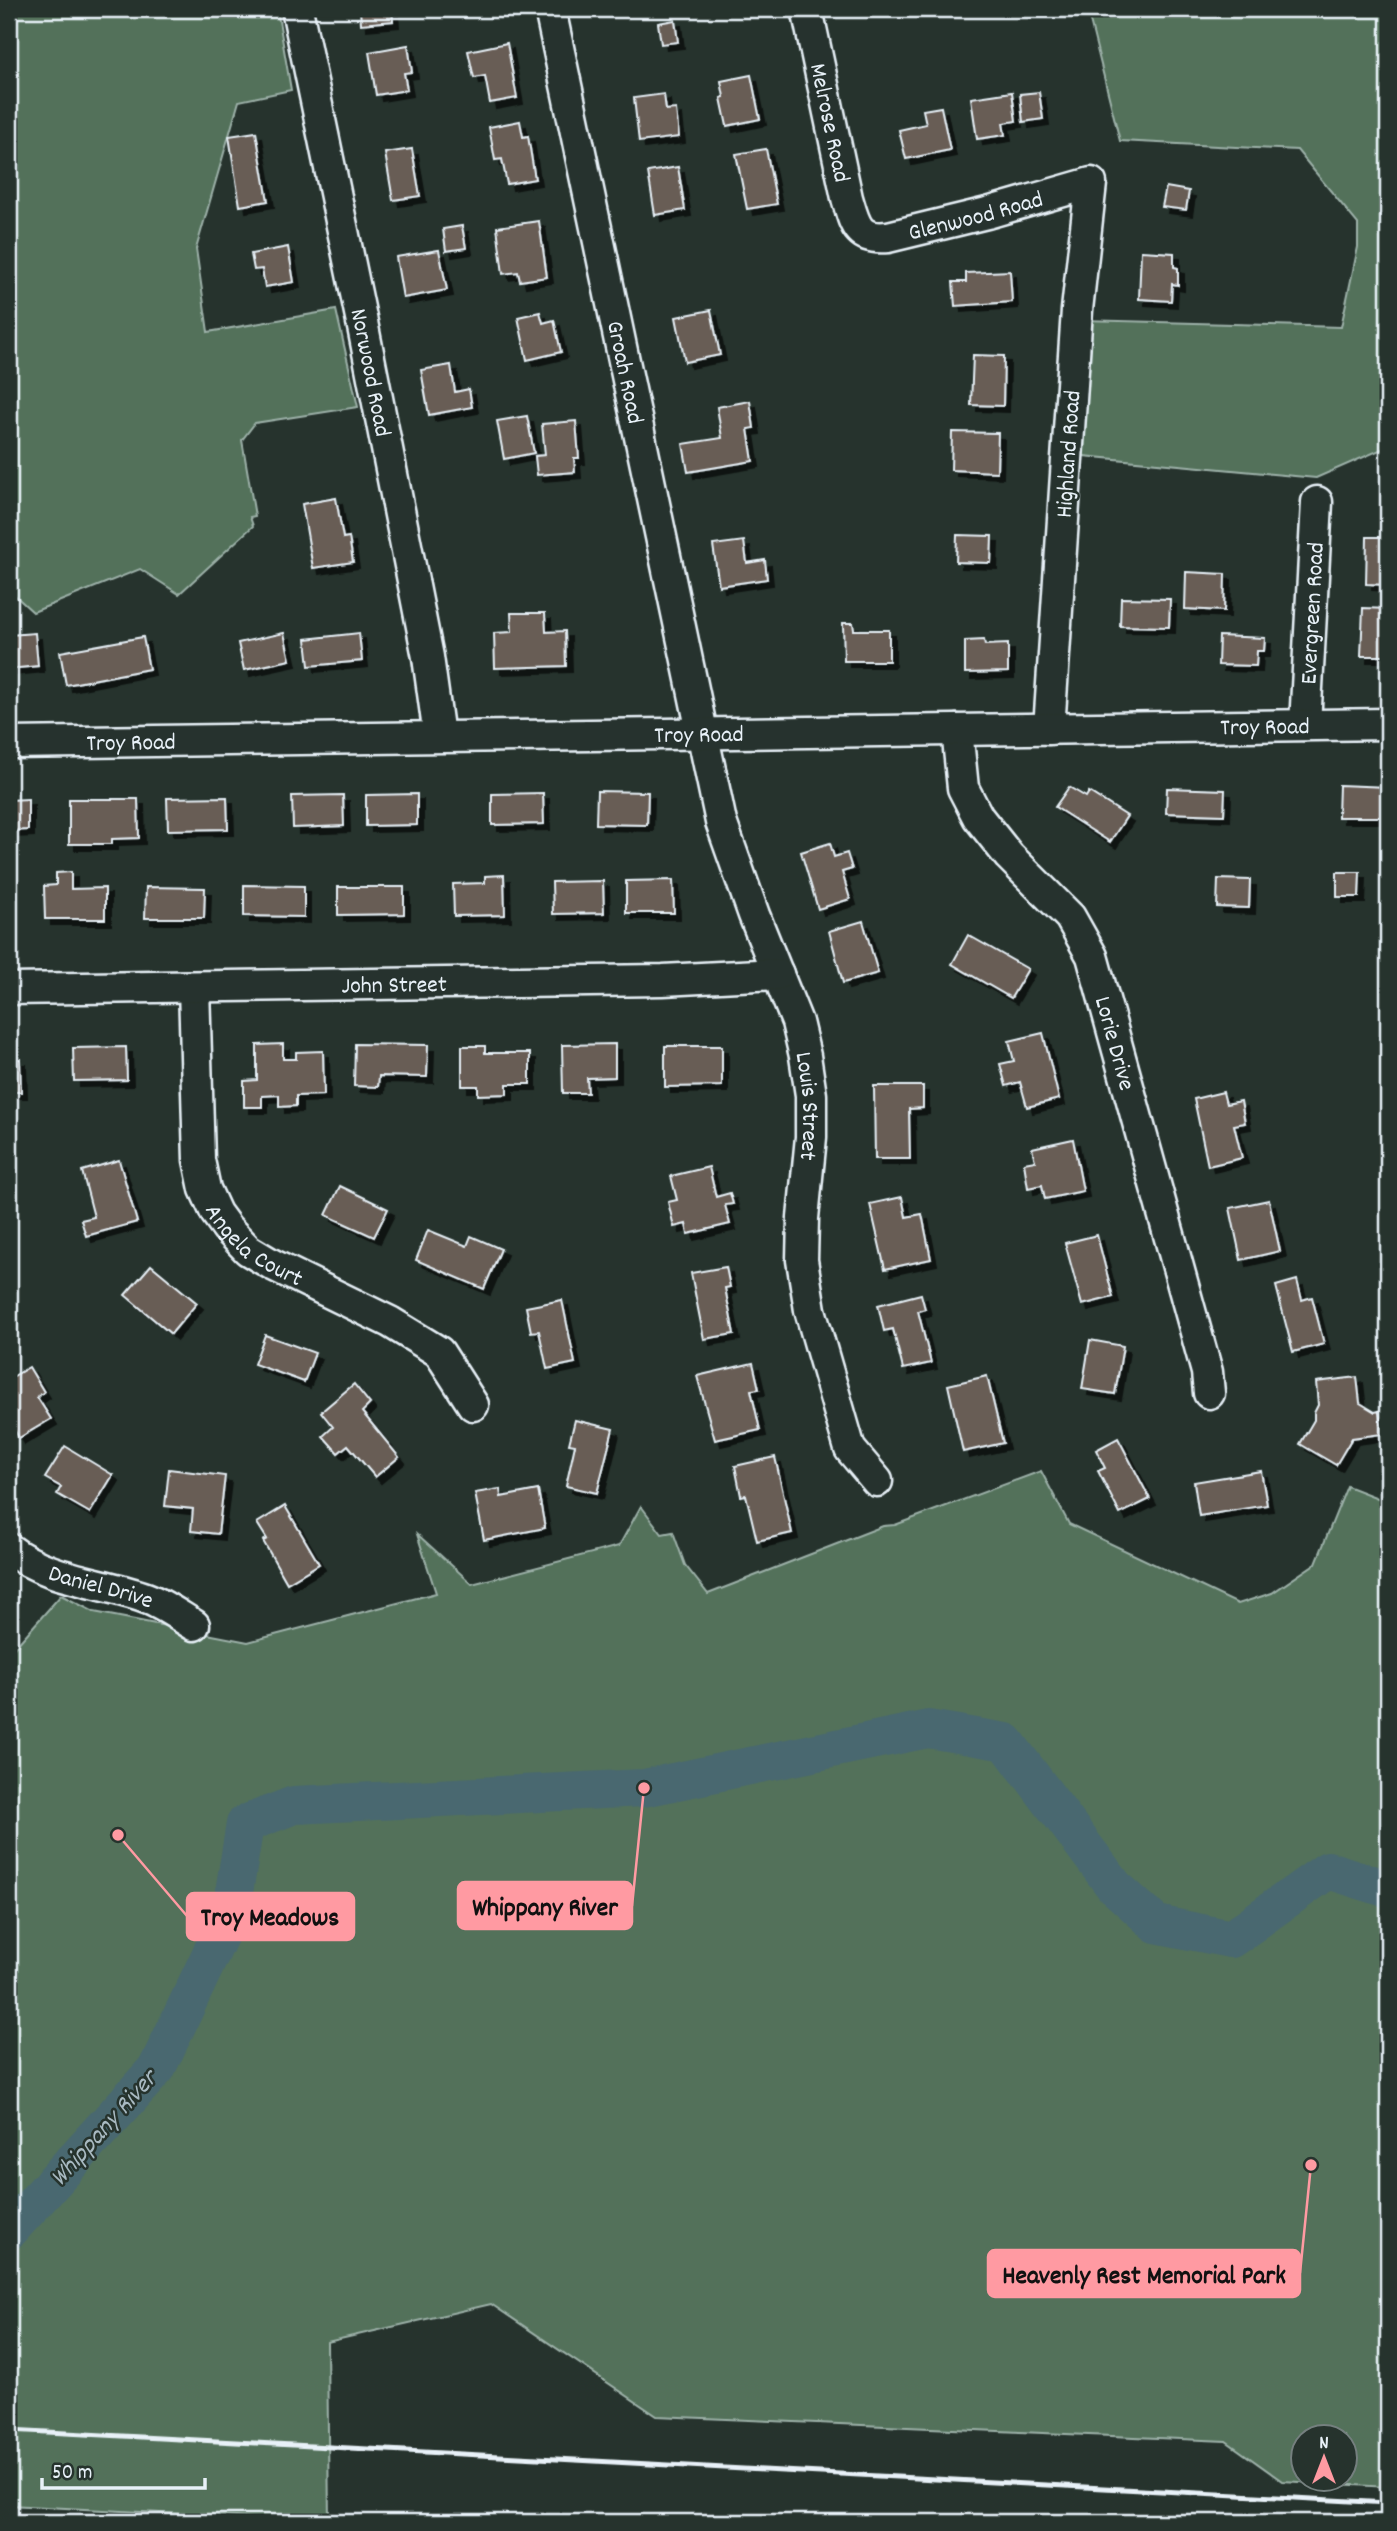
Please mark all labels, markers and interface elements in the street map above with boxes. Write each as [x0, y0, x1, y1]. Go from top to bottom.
street label: Melrose Road [799, 60, 857, 186]
street label: Glenwood Road [905, 184, 1048, 251]
street label: Norwood Road [340, 306, 398, 440]
street label: Groah Road [596, 318, 651, 427]
street label: Highland Road [1049, 389, 1091, 519]
street label: Evergreen Road [1293, 541, 1335, 685]
street label: Troy Road [1220, 711, 1310, 746]
street label: Troy Road [654, 719, 744, 754]
street label: Troy Road [86, 727, 176, 762]
street label: John Street [341, 969, 447, 1004]
street label: Lorie Drive [1084, 993, 1142, 1095]
street label: Louis Street [785, 1050, 825, 1162]
street label: Angela Court [194, 1200, 308, 1297]
street label: Daniel Drive [43, 1558, 158, 1619]
callout: Whippany River [458, 1882, 632, 1929]
text: Whippany River [472, 1891, 618, 1928]
callout: Troy Meadows [187, 1893, 354, 1940]
text: Troy Meadows [201, 1901, 339, 1938]
water label: Whippany River [42, 2060, 169, 2196]
callout: Heavenly Rest Memorial Park [988, 2250, 1300, 2297]
text: Heavenly Rest Memorial Park [1002, 2259, 1286, 2296]
north arrow [1288, 2422, 1358, 2492]
text: N [1319, 2431, 1329, 2458]
scale bar [42, 2447, 205, 2491]
text: 50 m [52, 2459, 92, 2489]

